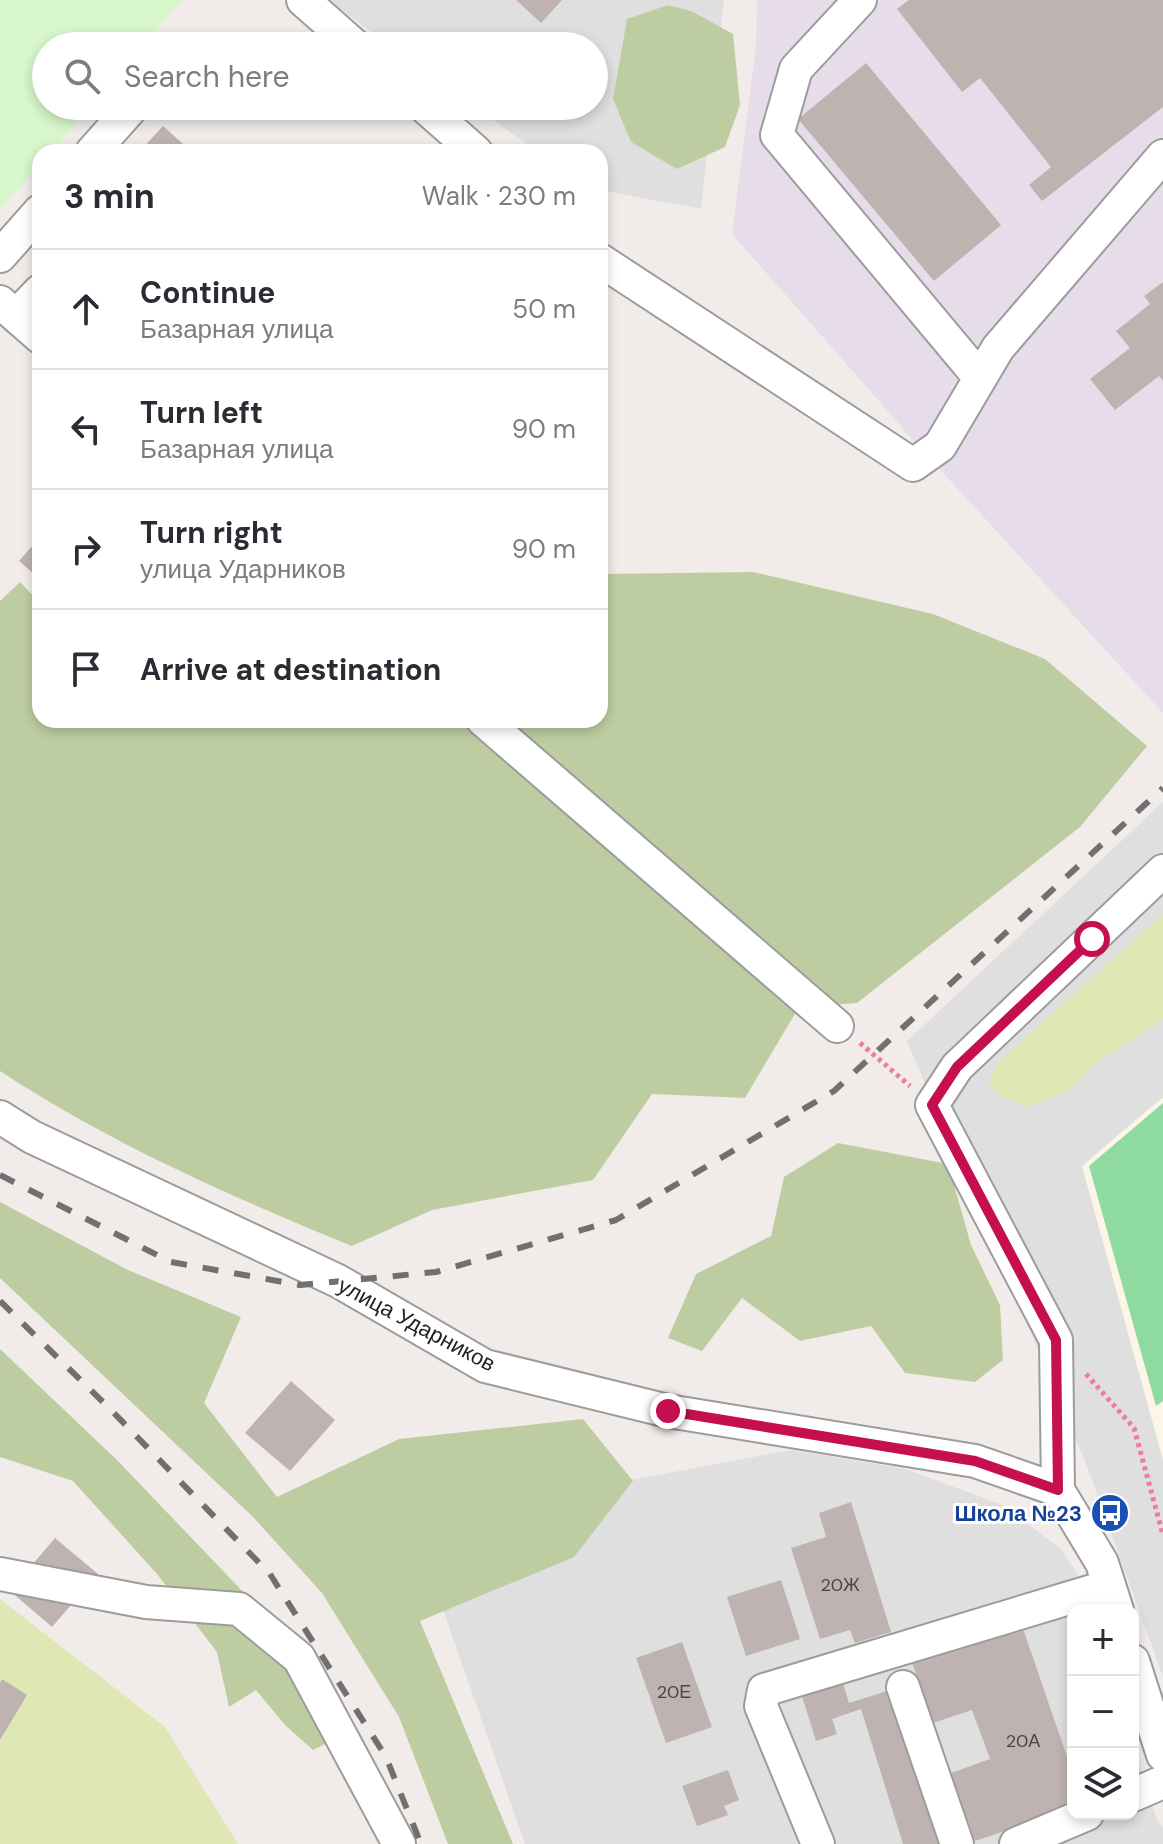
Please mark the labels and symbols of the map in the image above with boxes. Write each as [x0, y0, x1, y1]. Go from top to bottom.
route start [1074, 921, 1110, 957]
street label: улица Ударников [333, 1271, 500, 1378]
route end [650, 1393, 686, 1429]
bus stop icon: Школа №23 [1089, 1492, 1131, 1534]
place label: Школа №23 [954, 1499, 1082, 1528]
house number: 20Ж [820, 1573, 860, 1597]
house number: 20Е [657, 1680, 691, 1704]
house number: 20А [1006, 1729, 1040, 1753]

